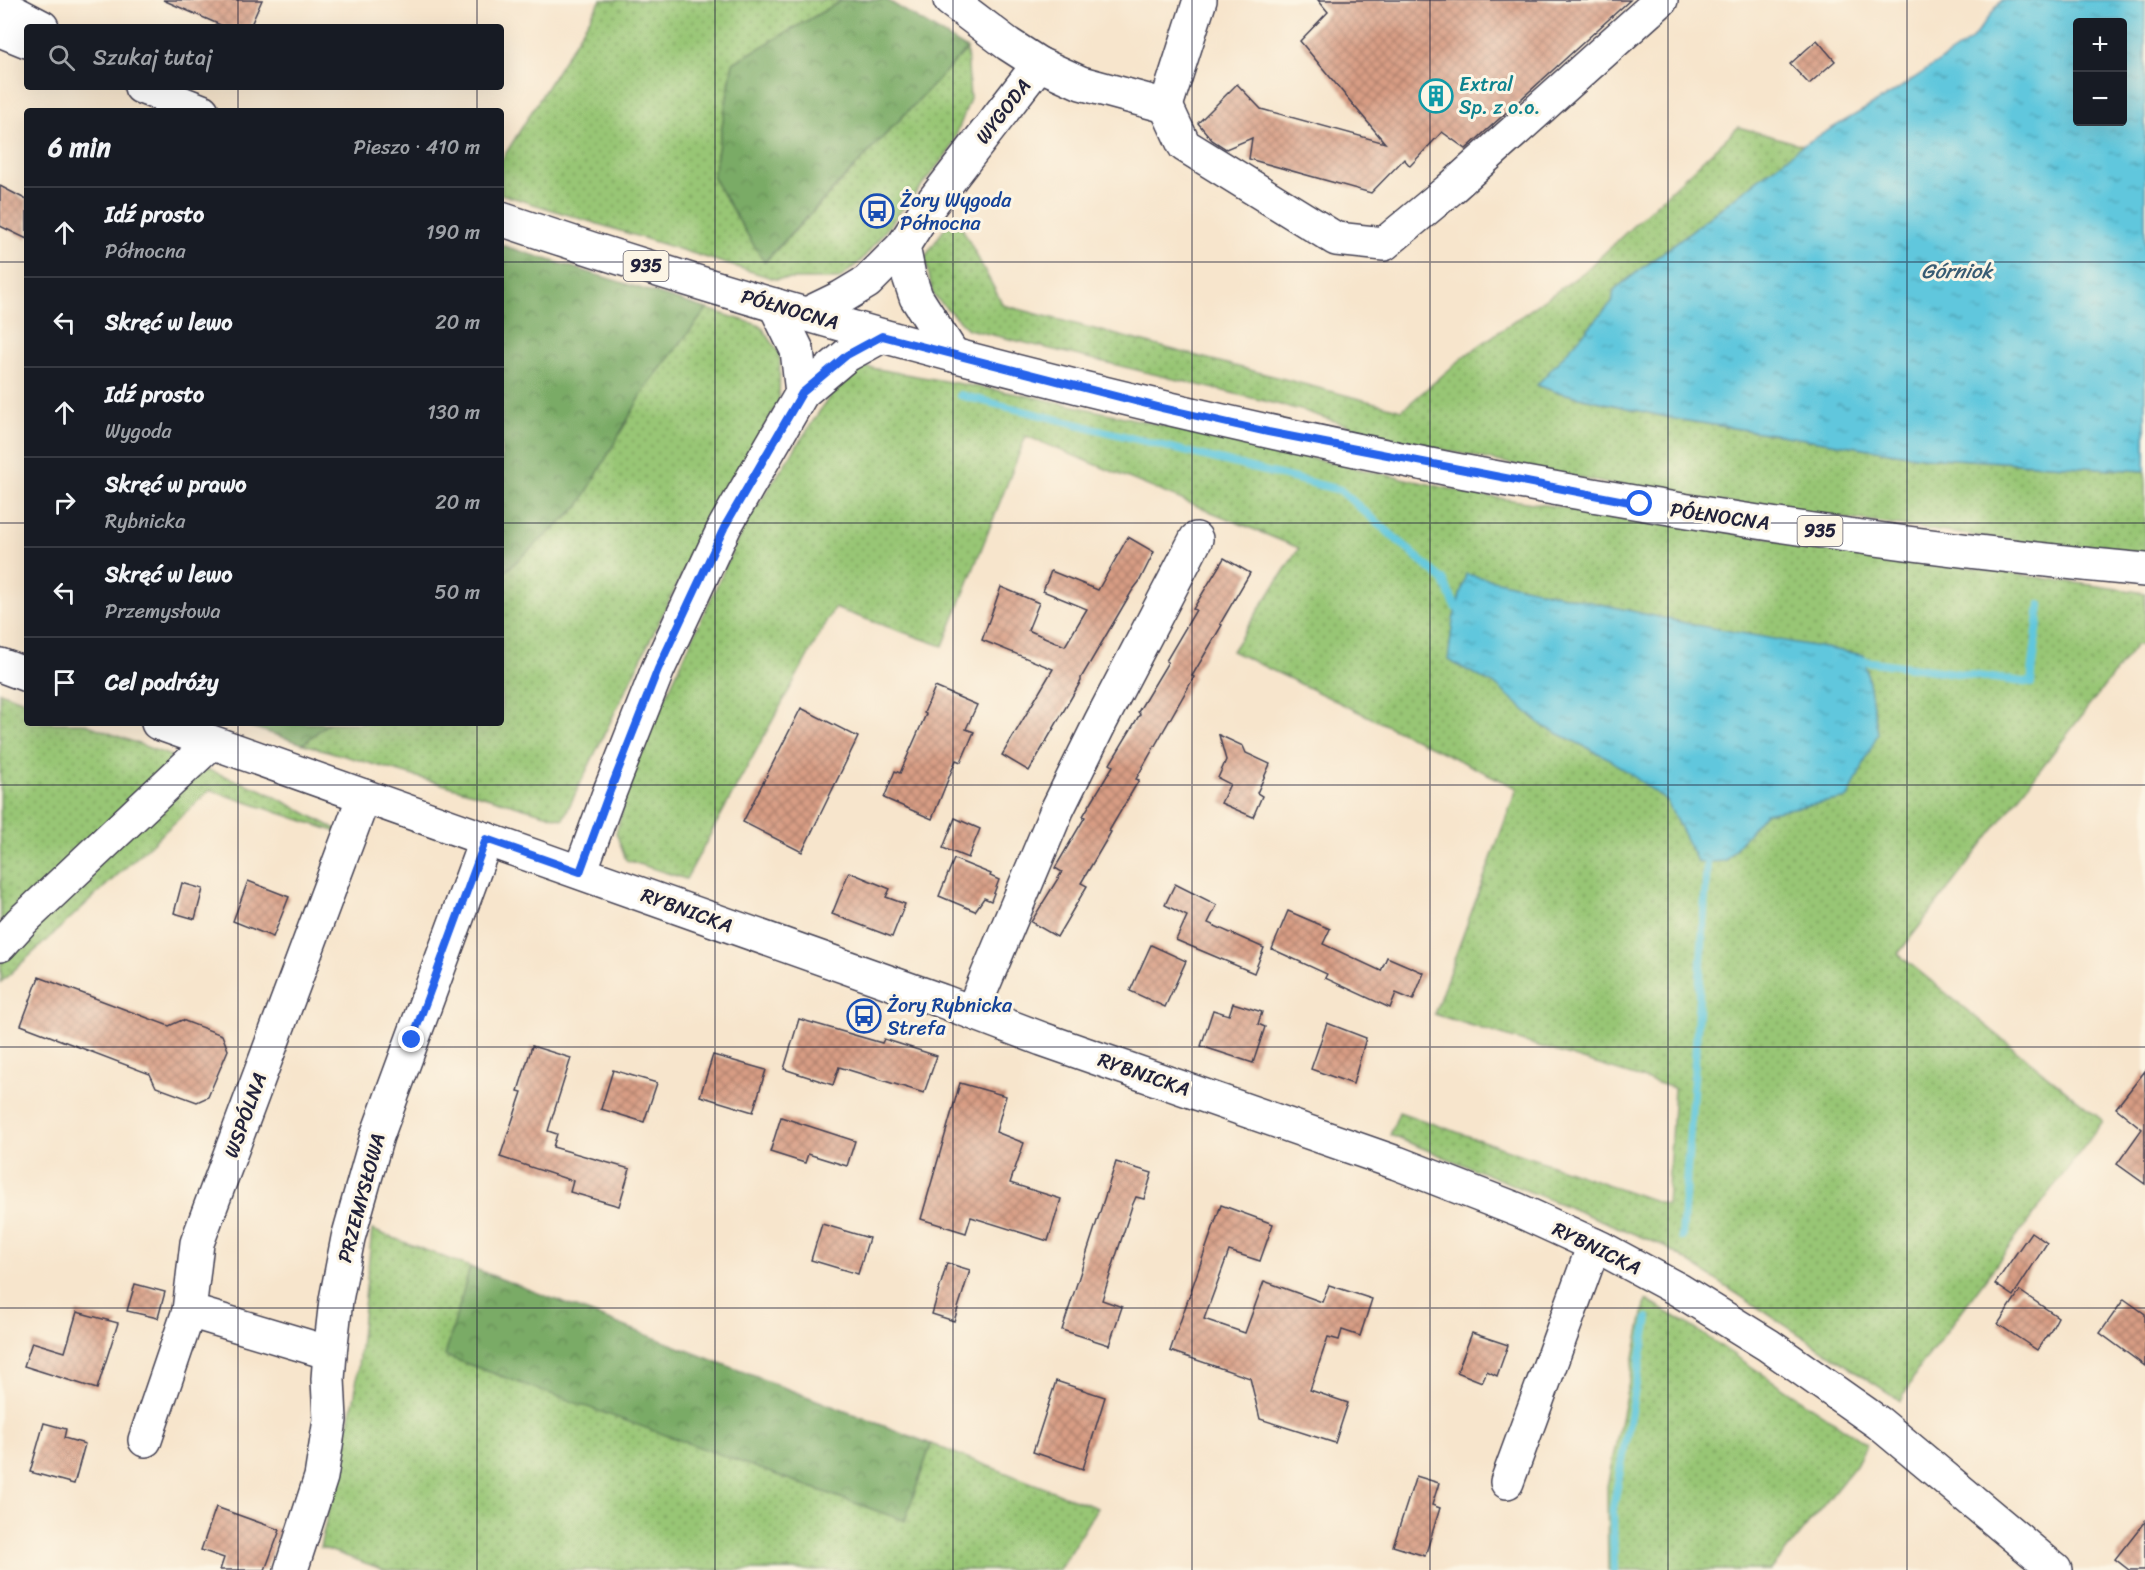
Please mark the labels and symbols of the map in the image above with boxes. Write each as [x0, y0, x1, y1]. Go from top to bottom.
place label: Extral Sp. z o.o. [1459, 67, 1540, 125]
street label: WYGODA [966, 71, 1041, 152]
building icon: Extral Sp. z o.o. [1418, 78, 1454, 114]
place label: Żory Wygoda Północna [900, 183, 1012, 241]
bus stop icon: Żory Wygoda Północna [859, 193, 895, 229]
road number: 935 [624, 251, 668, 281]
water label: Górniok [1921, 252, 1994, 290]
street label: PÓŁNOCNA [737, 279, 843, 340]
route start [1626, 490, 1652, 516]
street label: PÓŁNOCNA [1668, 492, 1772, 541]
road number: 935 [1798, 516, 1842, 546]
street label: RYBNICKA [636, 878, 738, 943]
place label: Żory Rybnicka Strefa [887, 988, 1013, 1046]
bus stop icon: Żory Rybnicka Strefa [846, 998, 882, 1034]
route end [398, 1026, 424, 1052]
street label: RYBNICKA [1093, 1042, 1195, 1107]
street label: WSPÓLNA [214, 1067, 277, 1163]
street label: PRZEMYSŁOWA [327, 1130, 396, 1267]
street label: RYBNICKA [1546, 1212, 1647, 1285]

